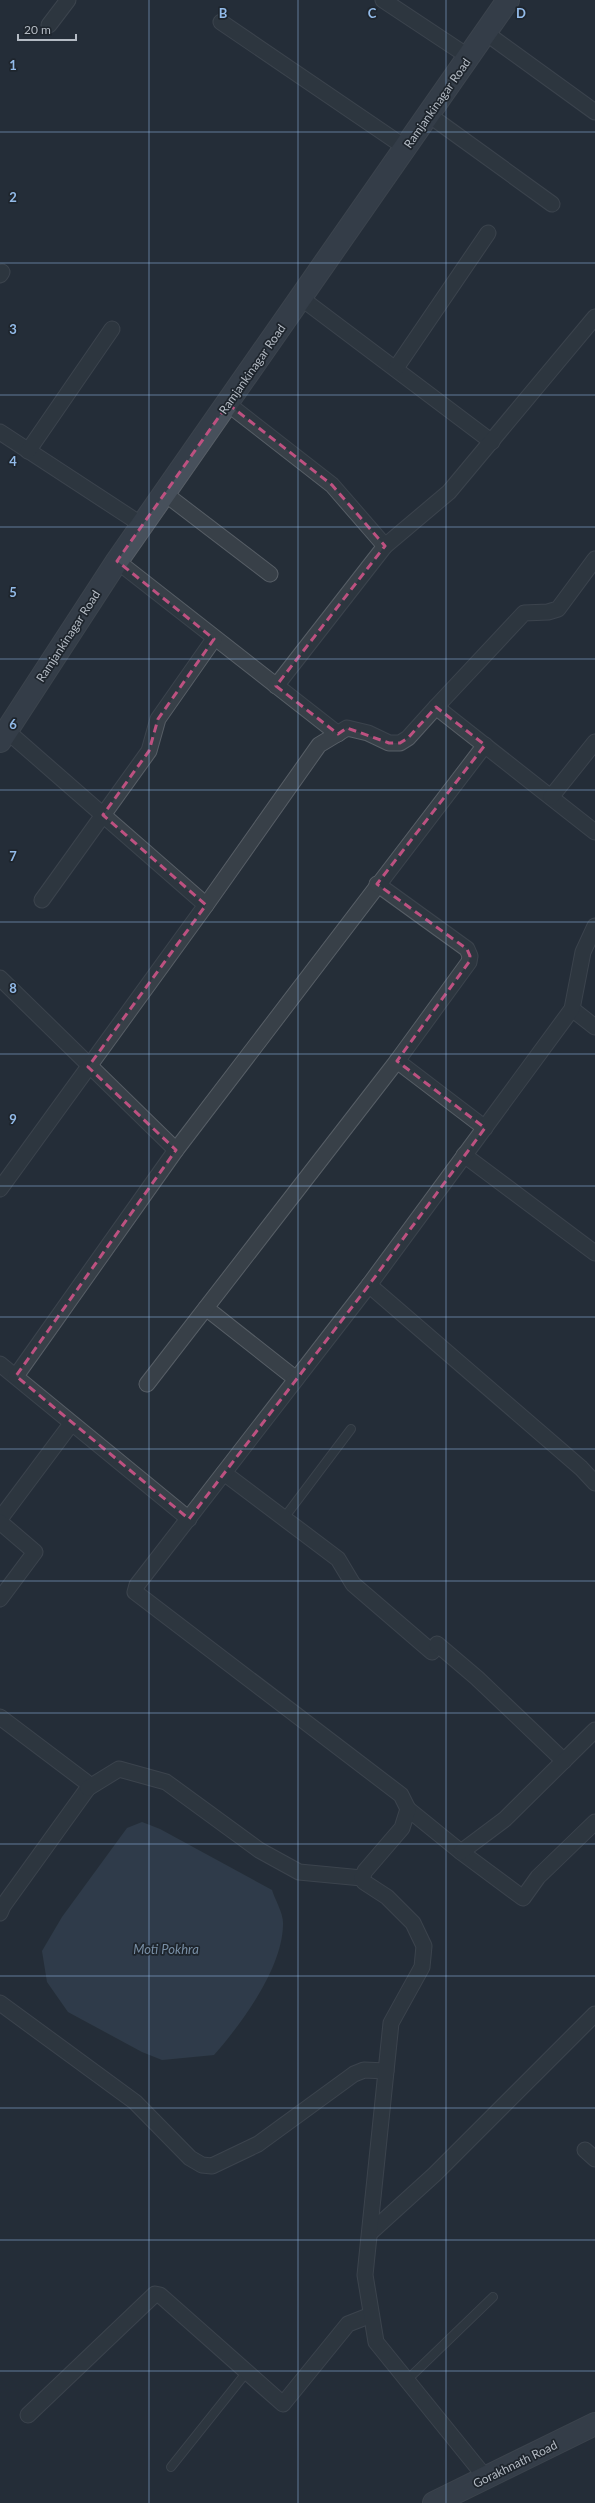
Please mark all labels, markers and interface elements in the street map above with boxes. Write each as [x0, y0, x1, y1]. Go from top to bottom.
text: B [219, 5, 228, 21]
text: C [368, 5, 377, 21]
text: D [516, 5, 526, 21]
scale bar [18, 16, 76, 42]
text: 20 m [24, 22, 51, 37]
street label: Ramjankinagar Road [400, 55, 474, 151]
text: 1 [9, 57, 17, 73]
text: 2 [9, 189, 17, 205]
text: 3 [9, 321, 17, 337]
street label: Ramjankinagar Road [215, 321, 289, 417]
text: 4 [9, 453, 17, 469]
text: 5 [9, 584, 17, 600]
street label: Ramjankinagar Road [33, 587, 103, 685]
text: 6 [9, 716, 17, 732]
text: 7 [9, 848, 17, 864]
text: 8 [9, 980, 17, 996]
text: 9 [9, 1111, 17, 1127]
water label: Moti Pokhra [133, 1941, 199, 1957]
street label: Gorakhnath Road [470, 2437, 560, 2491]

